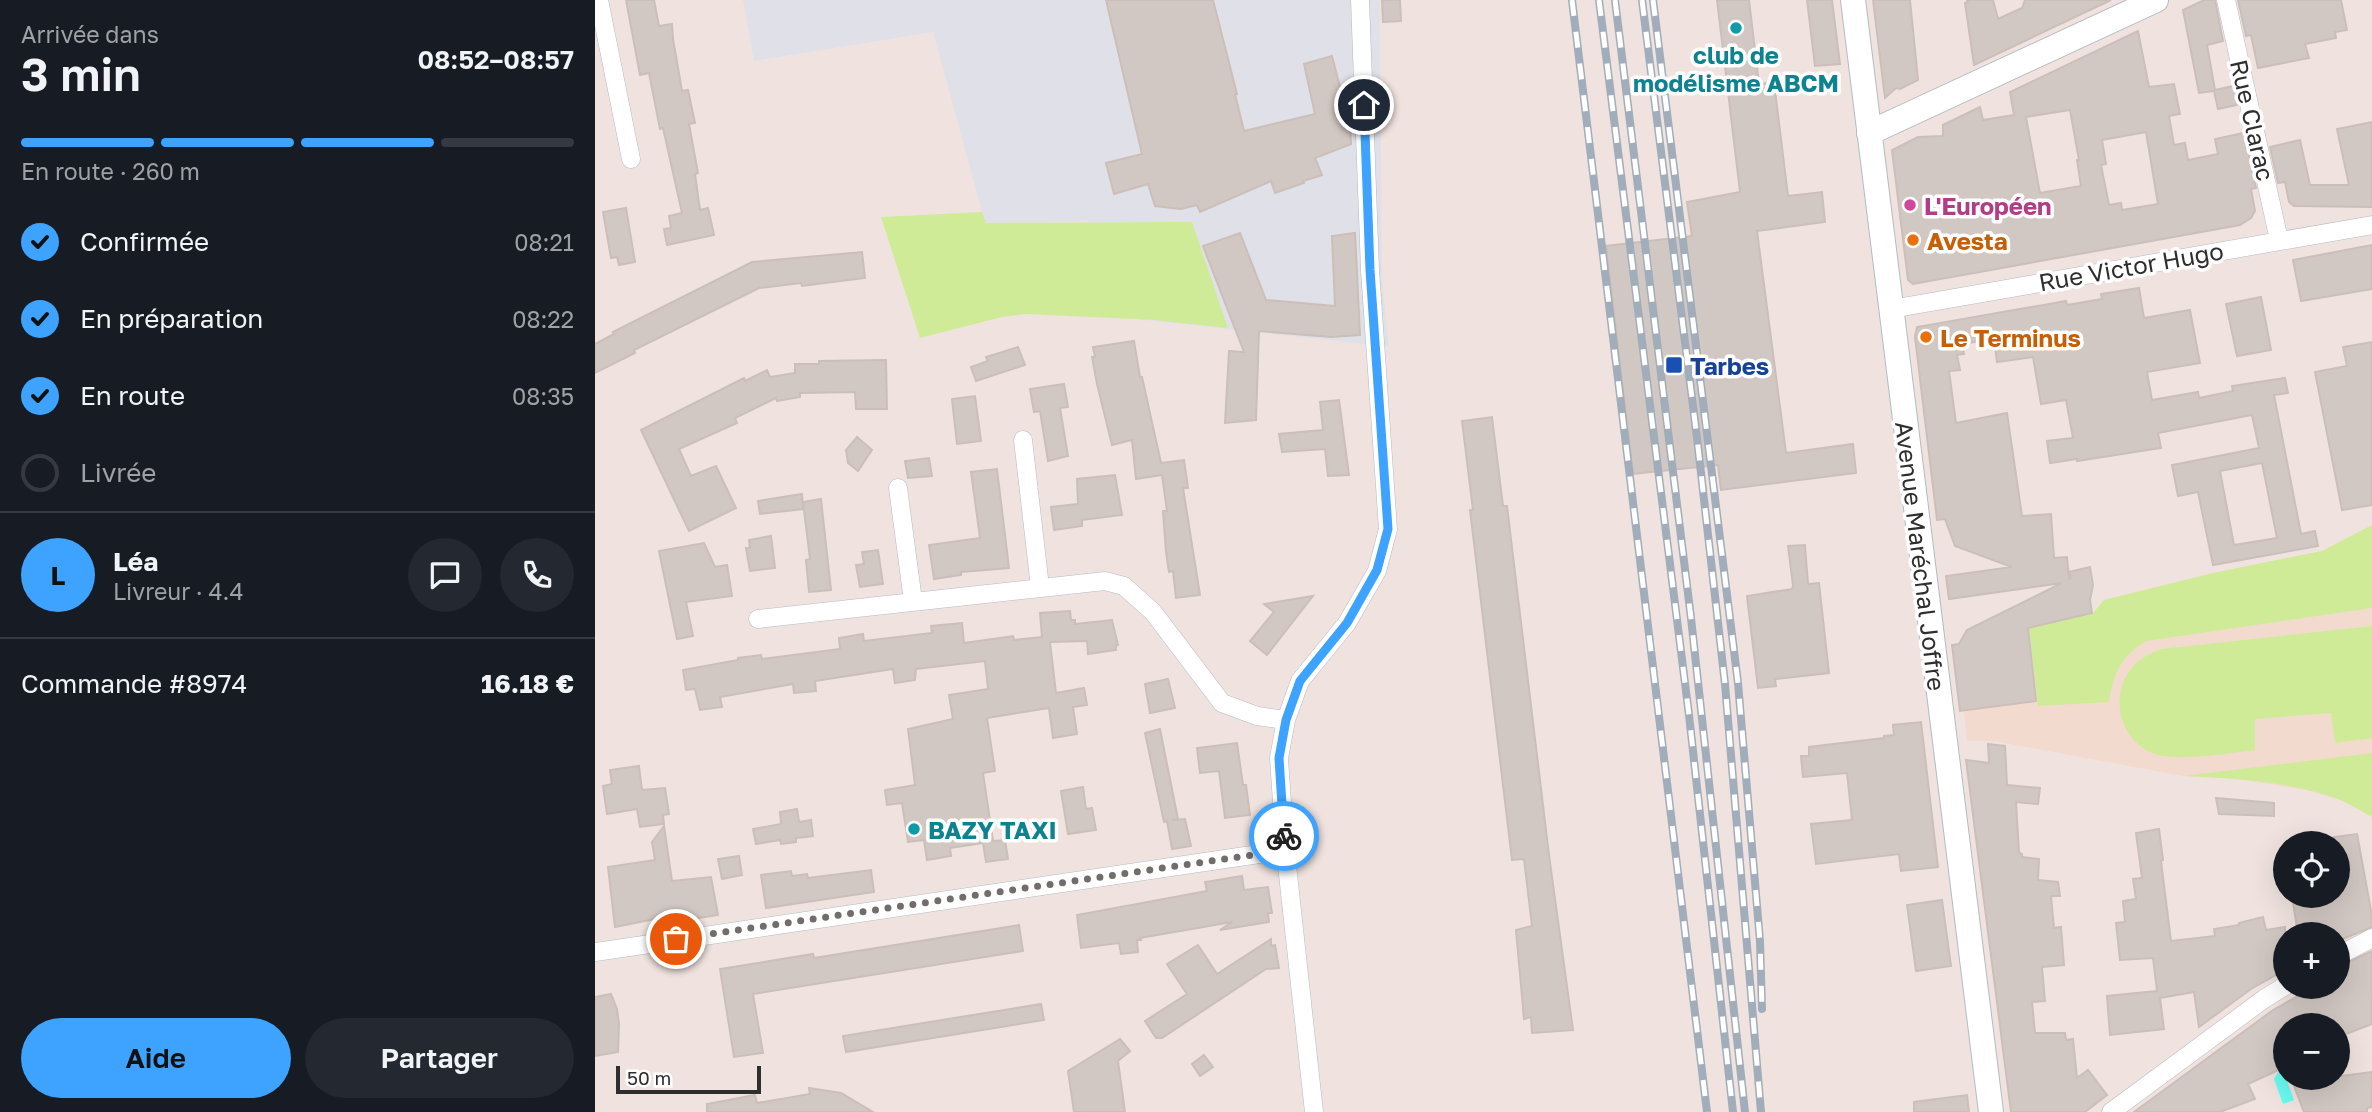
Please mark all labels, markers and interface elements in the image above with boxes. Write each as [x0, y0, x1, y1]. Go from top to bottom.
text: Arrivée dans [21, 20, 159, 48]
marker: club de modélisme ABCM [1728, 20, 1744, 36]
place label: club de modélisme ABCM [1633, 40, 1839, 97]
text: 08:52–08:57 [417, 44, 574, 75]
text: 3 min [21, 46, 141, 101]
street label: Rue Clarac [2225, 57, 2281, 183]
pin [1334, 75, 1394, 135]
icon: home [1345, 86, 1383, 124]
text: En route · 260 m [21, 157, 200, 185]
place label: L'Européen [1924, 191, 2052, 220]
marker: L'Européen [1902, 197, 1918, 213]
icon: check [21, 223, 59, 261]
text: Confirmée [80, 226, 209, 257]
place label: Avesta [1927, 226, 2008, 255]
text: 08:21 [514, 228, 574, 256]
marker: Avesta [1905, 232, 1921, 248]
street label: Rue Victor Hugo [2036, 235, 2226, 297]
icon: check [21, 300, 59, 338]
text: En préparation [80, 303, 263, 334]
text: 08:22 [512, 305, 574, 333]
place label: Le Terminus [1940, 323, 2081, 352]
marker: Le Terminus [1918, 329, 1934, 345]
place label: Tarbes [1690, 351, 1769, 380]
marker: Tarbes [1664, 355, 1684, 375]
icon: check [21, 377, 59, 415]
text: En route [80, 380, 185, 411]
text: 08:35 [512, 382, 574, 410]
street label: Avenue Maréchal Joffre [1890, 420, 1952, 692]
text: Livrée [80, 457, 156, 488]
button: chat [408, 538, 482, 612]
button: phone [500, 538, 574, 612]
text: Léa [113, 546, 158, 577]
text: L [51, 560, 65, 591]
text: Livreur · 4.4 [113, 577, 243, 605]
text: Commande #8974 [21, 668, 247, 699]
text: 16.18 € [481, 668, 574, 699]
courier [1249, 801, 1319, 871]
place label: BAZY TAXI [928, 815, 1057, 844]
icon: bike [1265, 817, 1303, 855]
marker: BAZY TAXI [906, 821, 922, 837]
map controls [2273, 831, 2350, 1090]
button: locate [2273, 831, 2350, 908]
pin [646, 909, 706, 969]
icon: bag [657, 920, 695, 958]
button: + [2273, 922, 2350, 999]
button: − [2273, 1013, 2350, 1090]
button: Aide [21, 1018, 291, 1098]
button: Partager [305, 1018, 574, 1098]
scale bar [616, 1063, 761, 1095]
text: 50 m [627, 1066, 671, 1089]

